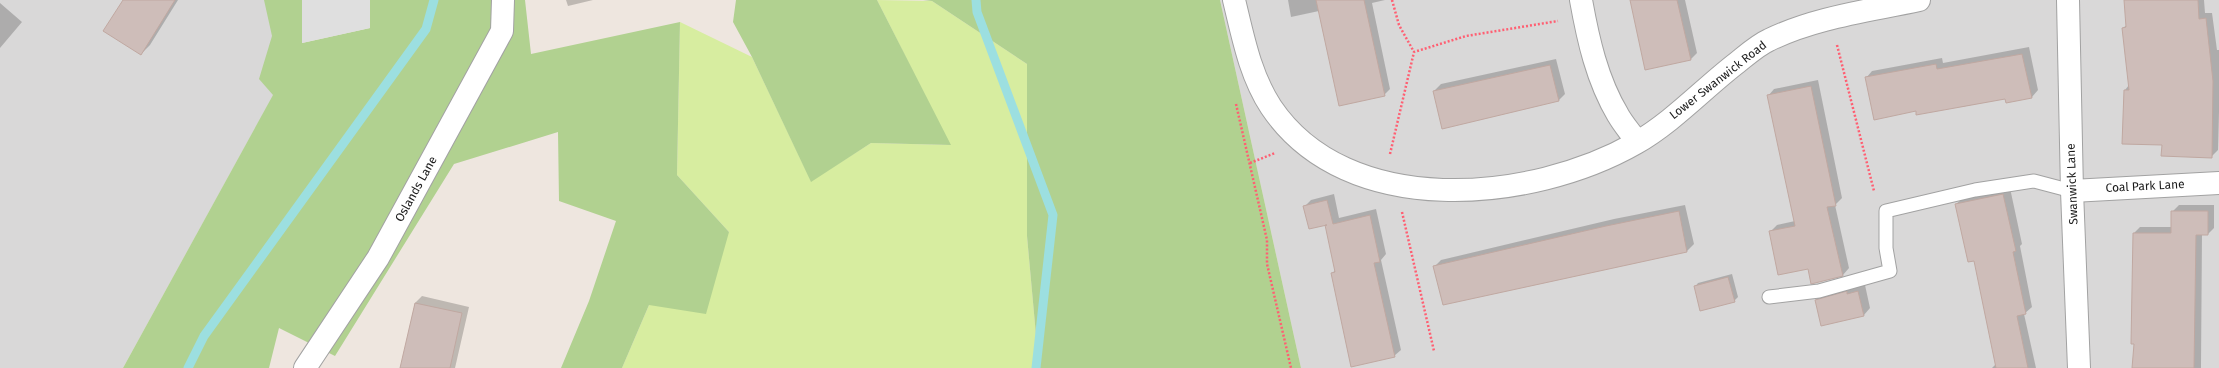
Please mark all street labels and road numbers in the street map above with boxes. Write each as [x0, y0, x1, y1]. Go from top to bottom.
street label: Lower Swanwick Road [1667, 38, 1769, 122]
street label: Swanwick Lane [2064, 143, 2080, 225]
street label: Oslands Lane [392, 154, 440, 224]
street label: Coal Park Lane [2105, 177, 2185, 195]

